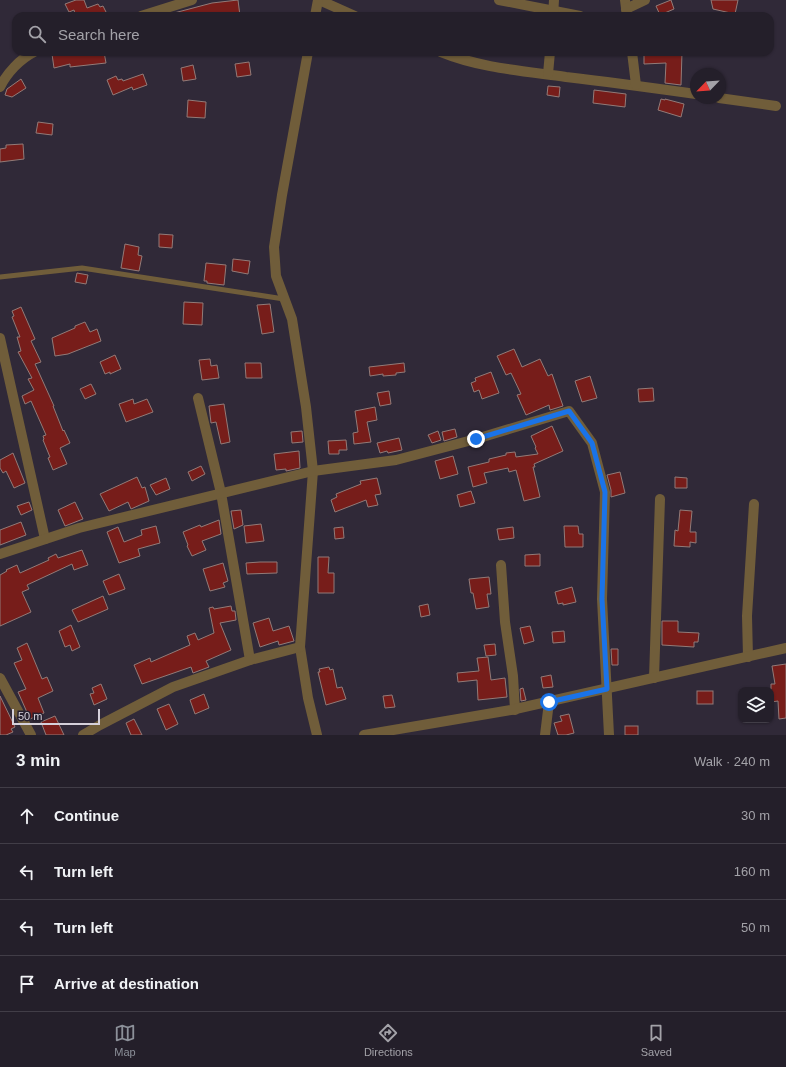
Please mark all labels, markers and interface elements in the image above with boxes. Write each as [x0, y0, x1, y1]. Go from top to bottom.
search box [12, 12, 774, 56]
icon: search [26, 23, 48, 45]
text: Search here [58, 26, 140, 43]
north arrow [690, 68, 726, 104]
route end [467, 430, 485, 448]
map controls [738, 687, 774, 723]
button: layers [738, 687, 774, 723]
route start [540, 693, 558, 711]
scale bar [12, 707, 100, 726]
text: 50 m [18, 710, 42, 722]
text: 3 min [16, 751, 60, 770]
text: Walk · 240 m [694, 754, 770, 769]
icon: ahead [16, 805, 38, 827]
text: Continue [54, 807, 119, 824]
text: 30 m [741, 808, 770, 823]
icon: left [16, 861, 38, 883]
text: Turn left [54, 863, 113, 880]
text: 160 m [734, 864, 770, 879]
icon: left [16, 917, 38, 939]
text: Turn left [54, 919, 113, 936]
text: 50 m [741, 920, 770, 935]
icon: arrive [16, 973, 38, 995]
text: Arrive at destination [54, 975, 199, 992]
tab: Map [114, 1022, 136, 1058]
tab: Directions [364, 1022, 413, 1058]
tab: Saved [641, 1022, 672, 1058]

